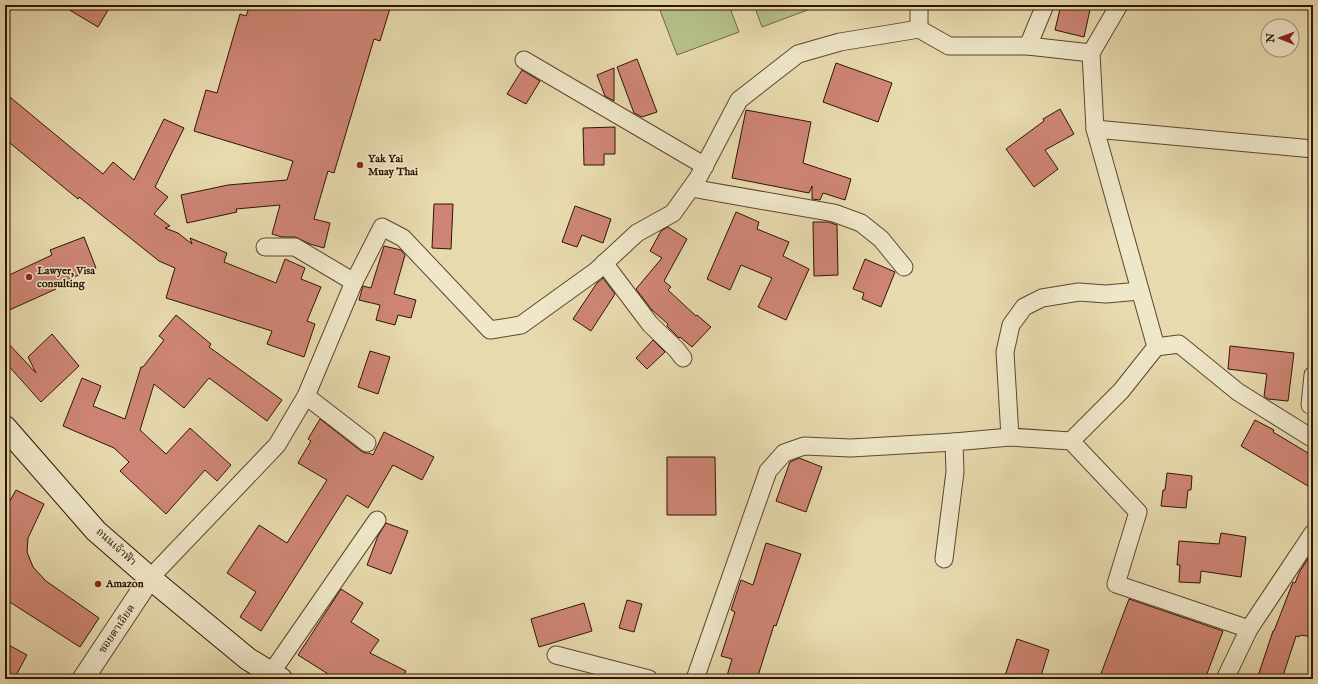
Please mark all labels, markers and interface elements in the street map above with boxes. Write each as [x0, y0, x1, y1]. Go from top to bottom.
north arrow [1260, 18, 1300, 58]
text: N [1264, 32, 1278, 44]
place label: Yak Yai Muay Thai [368, 152, 418, 179]
marker: Yak Yai Muay Thai [355, 160, 365, 170]
place label: Lawyer, Visa consulting [36, 264, 95, 291]
marker: Lawyer, Visa consulting [24, 272, 34, 282]
street label: ถนนเจ้าฟ้า [93, 525, 139, 569]
place label: Amazon [105, 577, 144, 591]
marker: Amazon [93, 579, 103, 589]
street label: ซอยตาเอียด [96, 602, 138, 656]

